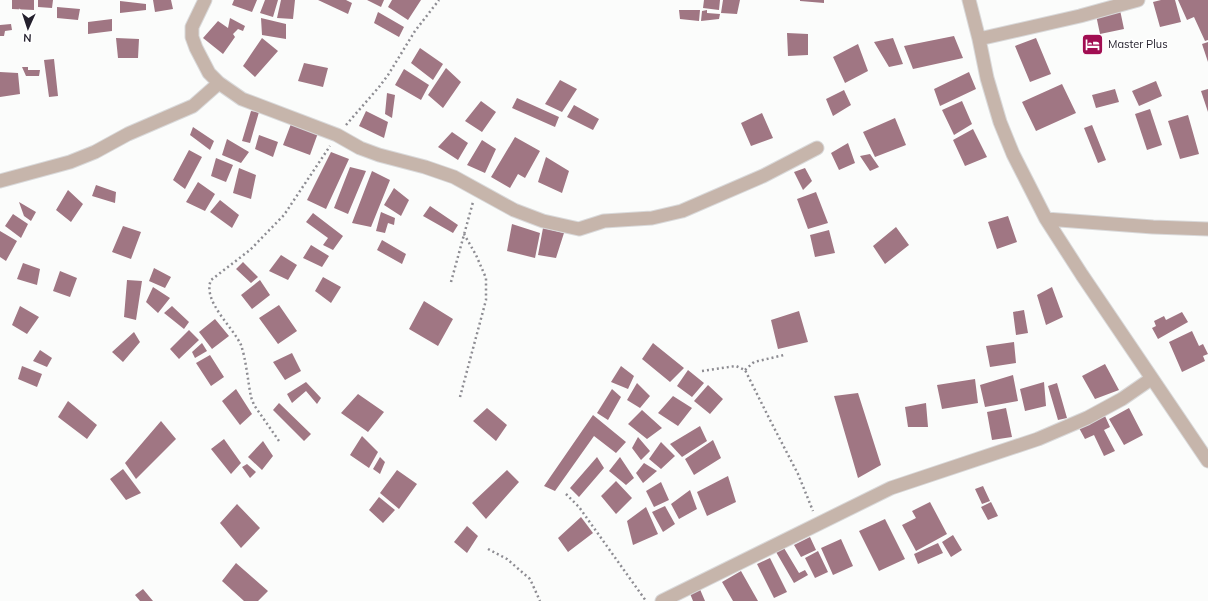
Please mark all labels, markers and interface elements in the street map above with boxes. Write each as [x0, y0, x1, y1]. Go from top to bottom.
north arrow [8, 8, 48, 48]
text: N [23, 31, 32, 45]
hotel icon: Master Plus [1079, 31, 1105, 57]
place label: Master Plus [1108, 37, 1168, 51]

